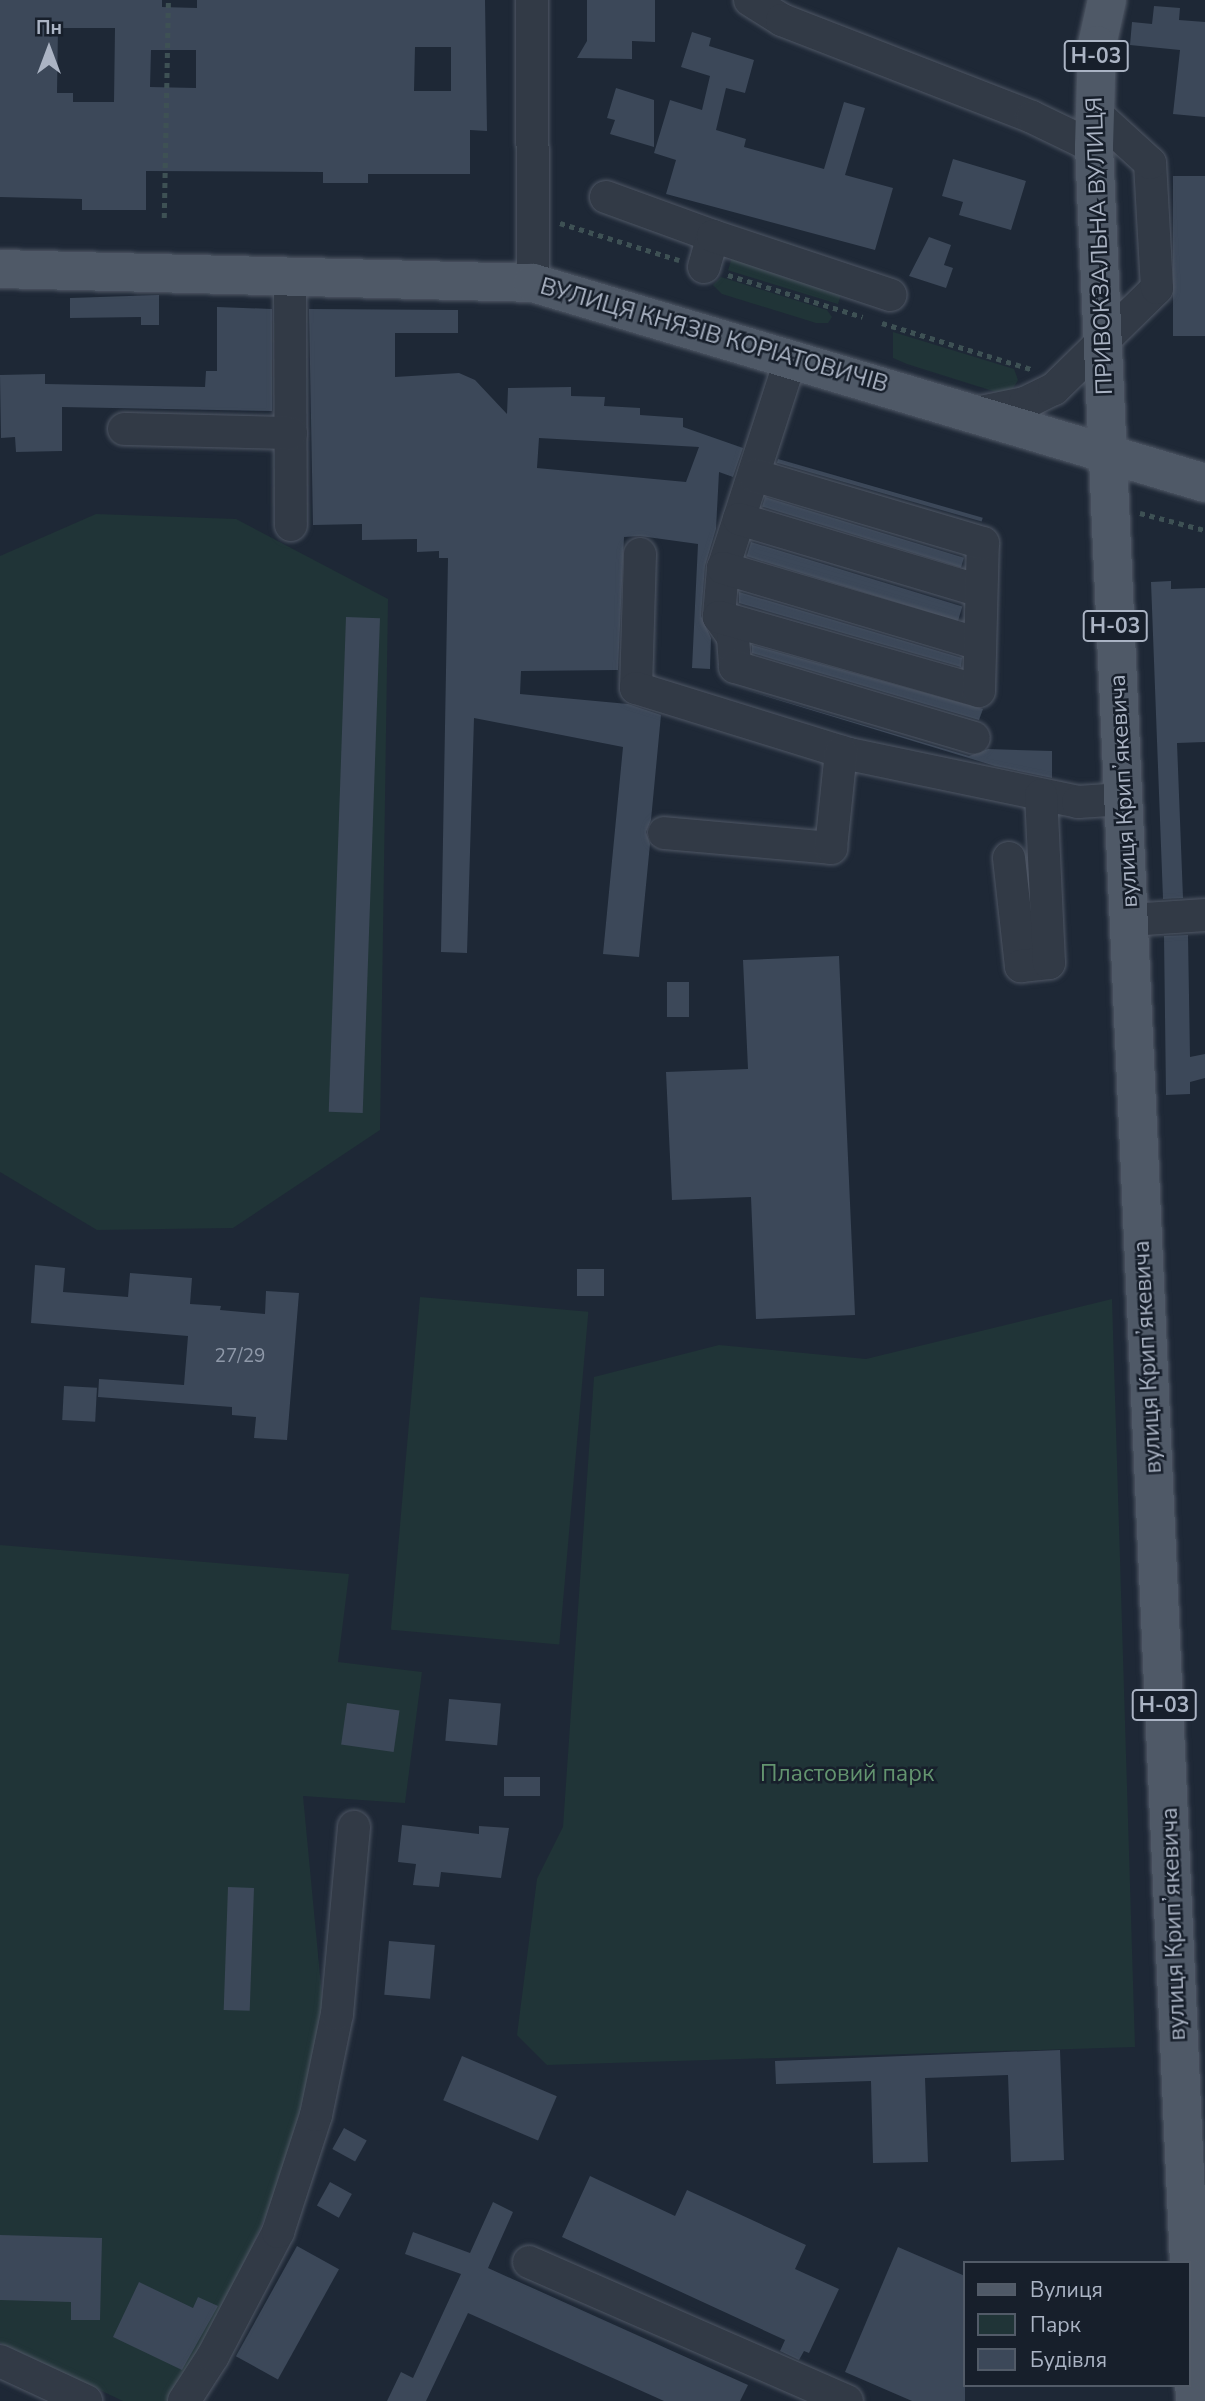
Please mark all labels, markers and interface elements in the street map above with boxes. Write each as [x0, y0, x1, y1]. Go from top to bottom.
north arrow [14, 14, 84, 84]
text: Пн [36, 15, 62, 41]
road number: Н-03 [1063, 38, 1129, 74]
street label: ПРИВОКЗАЛЬНА ВУЛИЦЯ [1081, 96, 1119, 396]
street label: ВУЛИЦЯ КНЯЗІВ КОРІАТОВИЧІВ [537, 273, 891, 399]
road number: Н-03 [1082, 608, 1148, 644]
street label: вулиця Крипʼякевича [1104, 674, 1144, 908]
street label: вулиця Крипʼякевича [1128, 1240, 1168, 1474]
house number: 27/29 [215, 1346, 265, 1368]
road number: Н-03 [1131, 1688, 1197, 1722]
park label: Пластовий парк [760, 1760, 934, 1788]
street label: вулиця Крипʼякевича [1156, 1807, 1192, 2041]
legend [964, 2261, 1191, 2387]
text: Вулиця [1030, 2276, 1103, 2304]
text: Парк [1030, 2311, 1081, 2339]
text: Будівля [1030, 2346, 1107, 2374]

